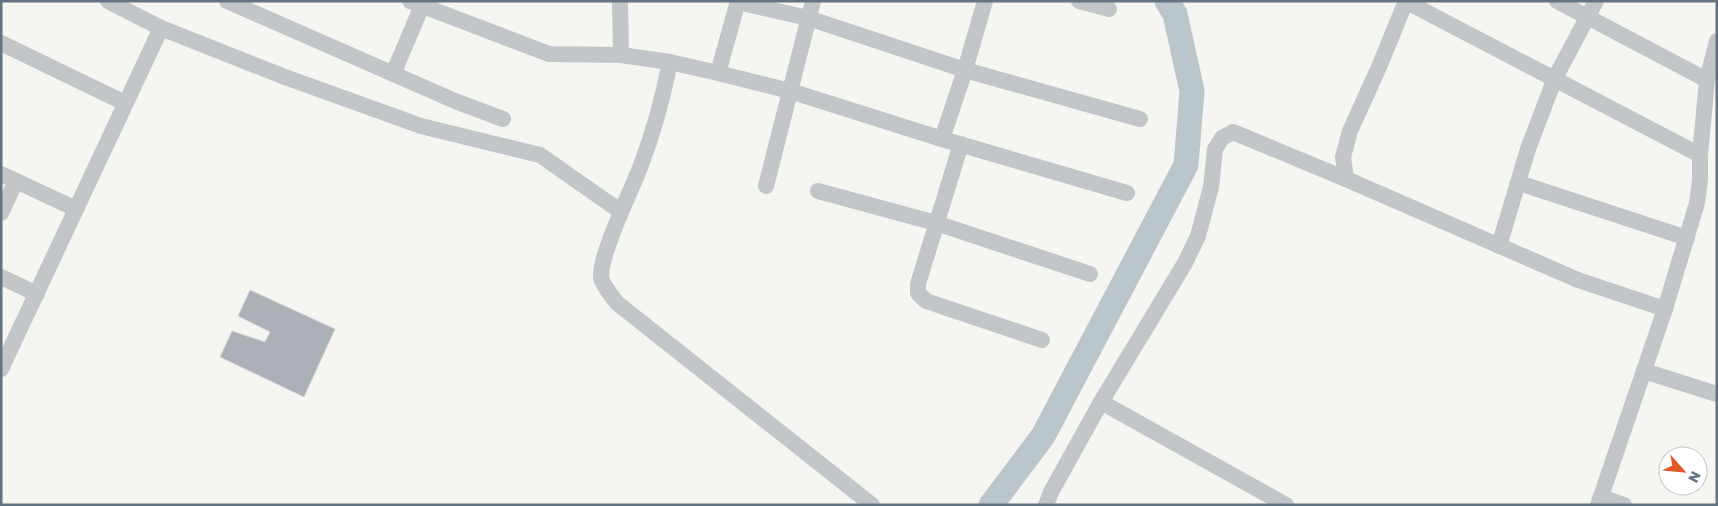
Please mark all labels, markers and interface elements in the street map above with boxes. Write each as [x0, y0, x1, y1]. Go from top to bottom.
north arrow [1658, 446, 1708, 496]
text: N [1685, 469, 1705, 486]

